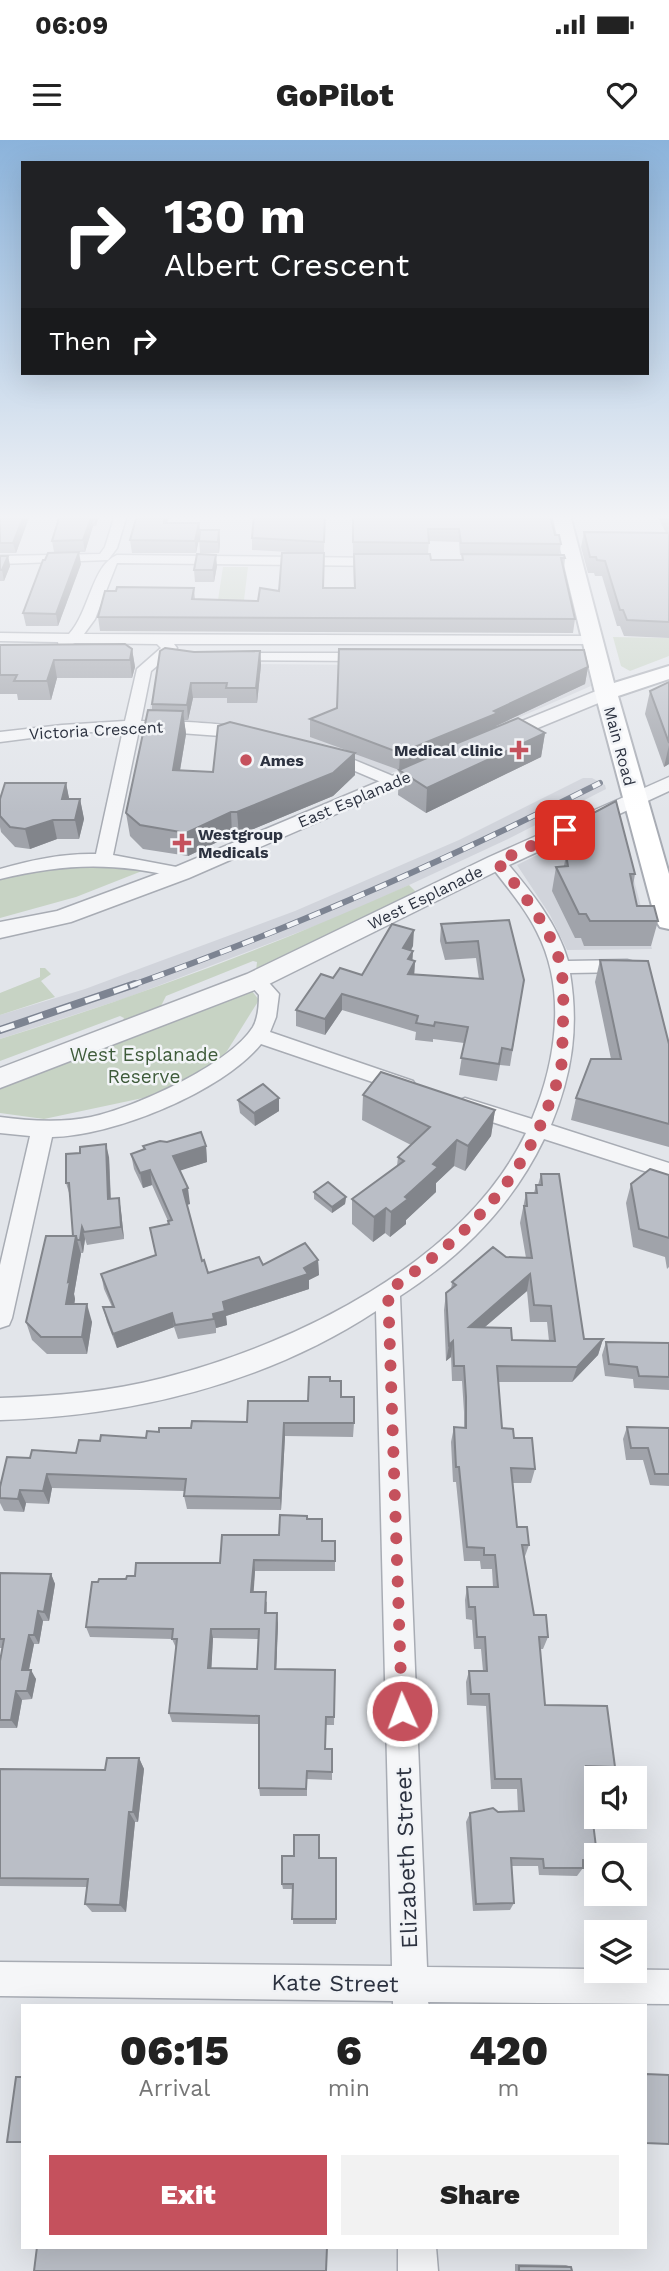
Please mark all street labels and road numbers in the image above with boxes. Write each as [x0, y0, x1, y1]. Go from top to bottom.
street label: Main Road [600, 704, 639, 788]
street label: Victoria Crescent [28, 717, 164, 744]
street label: East Esplanade [295, 767, 413, 832]
street label: West Esplanade [365, 861, 486, 933]
street label: Elizabeth Street [390, 1766, 423, 1949]
street label: Kate Street [271, 1969, 399, 1998]

